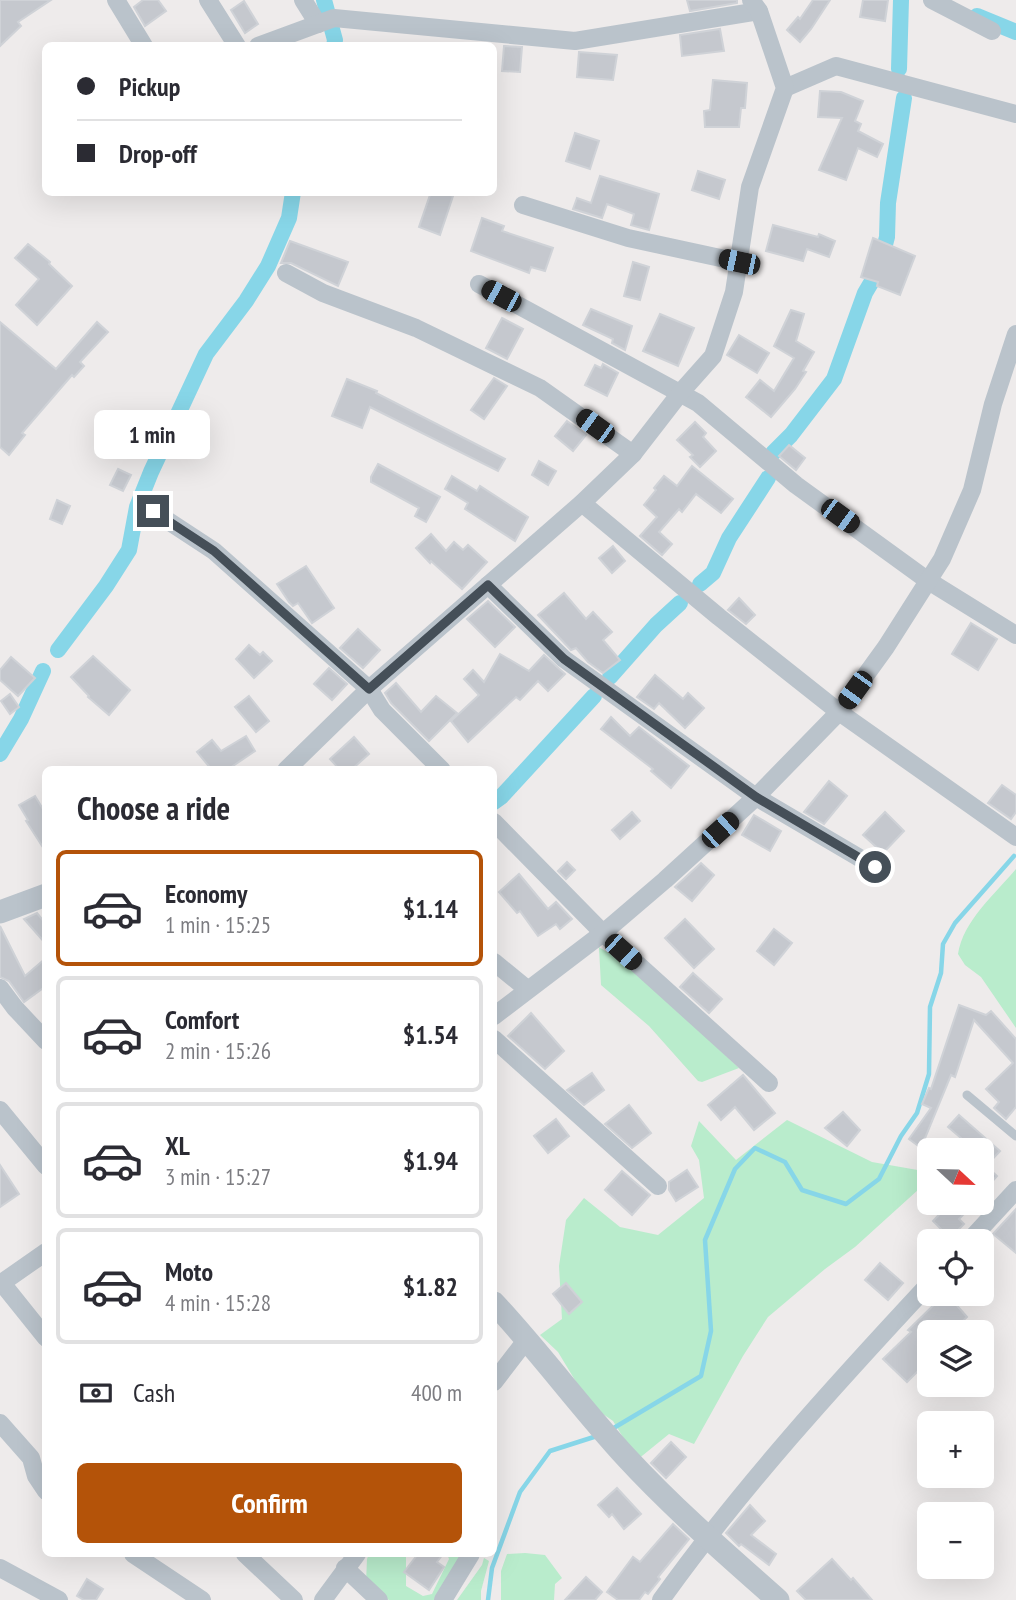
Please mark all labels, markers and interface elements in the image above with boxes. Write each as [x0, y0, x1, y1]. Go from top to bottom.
text: Pickup [119, 70, 180, 103]
text: Drop-off [119, 137, 197, 170]
car [717, 247, 762, 277]
car [478, 277, 525, 315]
car [572, 405, 619, 447]
callout: 1 min [95, 410, 211, 458]
text: 1 min [129, 420, 175, 449]
route end [137, 495, 169, 527]
car [817, 495, 864, 537]
car [835, 667, 876, 713]
text: Choose a ride [77, 787, 230, 829]
car [698, 808, 743, 852]
route start [859, 851, 891, 883]
icon: car [81, 877, 144, 940]
text: Economy [165, 877, 247, 910]
text: $1.14 [403, 892, 458, 925]
text: 1 min · 15:25 [165, 910, 271, 939]
car [601, 930, 646, 974]
icon: car [81, 1003, 144, 1066]
text: Comfort [165, 1003, 239, 1036]
text: $1.54 [403, 1018, 458, 1051]
text: 2 min · 15:26 [165, 1036, 271, 1065]
icon: car [81, 1129, 144, 1192]
text: XL [165, 1129, 190, 1162]
north arrow [917, 1138, 994, 1214]
map controls [917, 1138, 994, 1579]
text: $1.94 [403, 1144, 458, 1177]
text: 3 min · 15:27 [165, 1162, 271, 1191]
button: locate [917, 1229, 994, 1306]
icon: car [81, 1255, 144, 1318]
text: Moto [165, 1255, 213, 1288]
text: $1.82 [403, 1270, 458, 1303]
text: 4 min · 15:28 [165, 1288, 271, 1317]
button: layers [917, 1320, 994, 1397]
icon: cash [77, 1374, 115, 1412]
text: Cash [133, 1376, 175, 1409]
text: 400 m [411, 1378, 462, 1407]
button: + [917, 1411, 994, 1488]
button: Confirm [77, 1463, 462, 1543]
button: − [917, 1502, 994, 1579]

